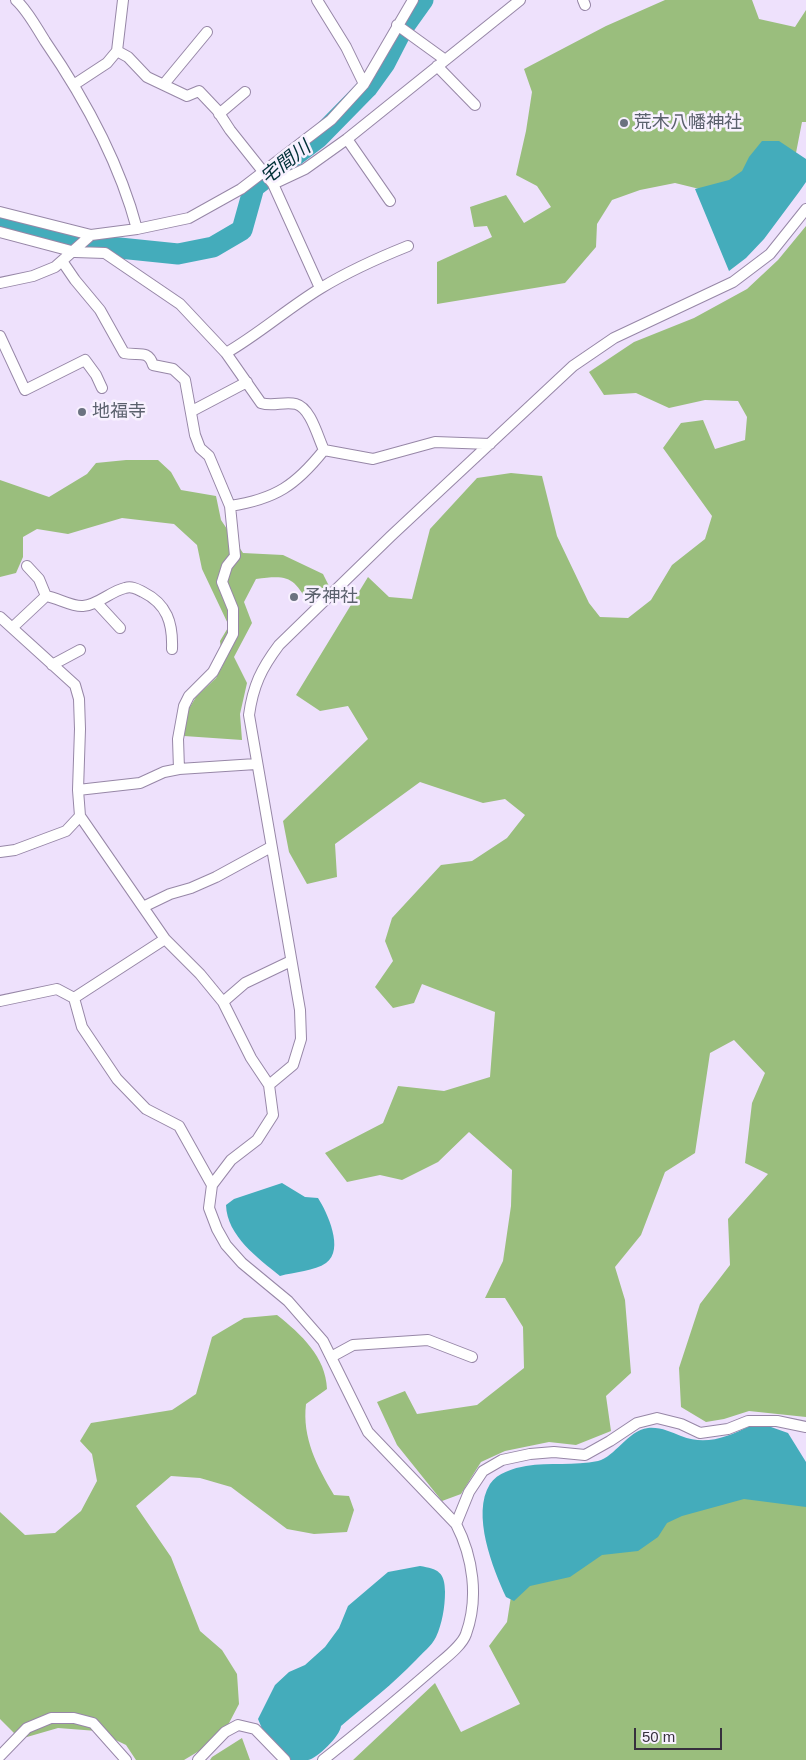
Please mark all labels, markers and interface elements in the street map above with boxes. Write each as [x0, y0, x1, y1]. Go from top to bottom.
place label: 荒木八幡神社 [634, 112, 742, 134]
marker: 荒木八幡神社 [618, 117, 630, 129]
water label: 宅間川 [257, 136, 315, 190]
place label: 地福寺 [92, 401, 146, 423]
marker: 地福寺 [76, 406, 88, 418]
place label: 矛神社 [304, 586, 358, 608]
marker: 矛神社 [288, 591, 300, 603]
scale bar [636, 1718, 724, 1750]
text: 50 m [642, 1728, 675, 1745]

